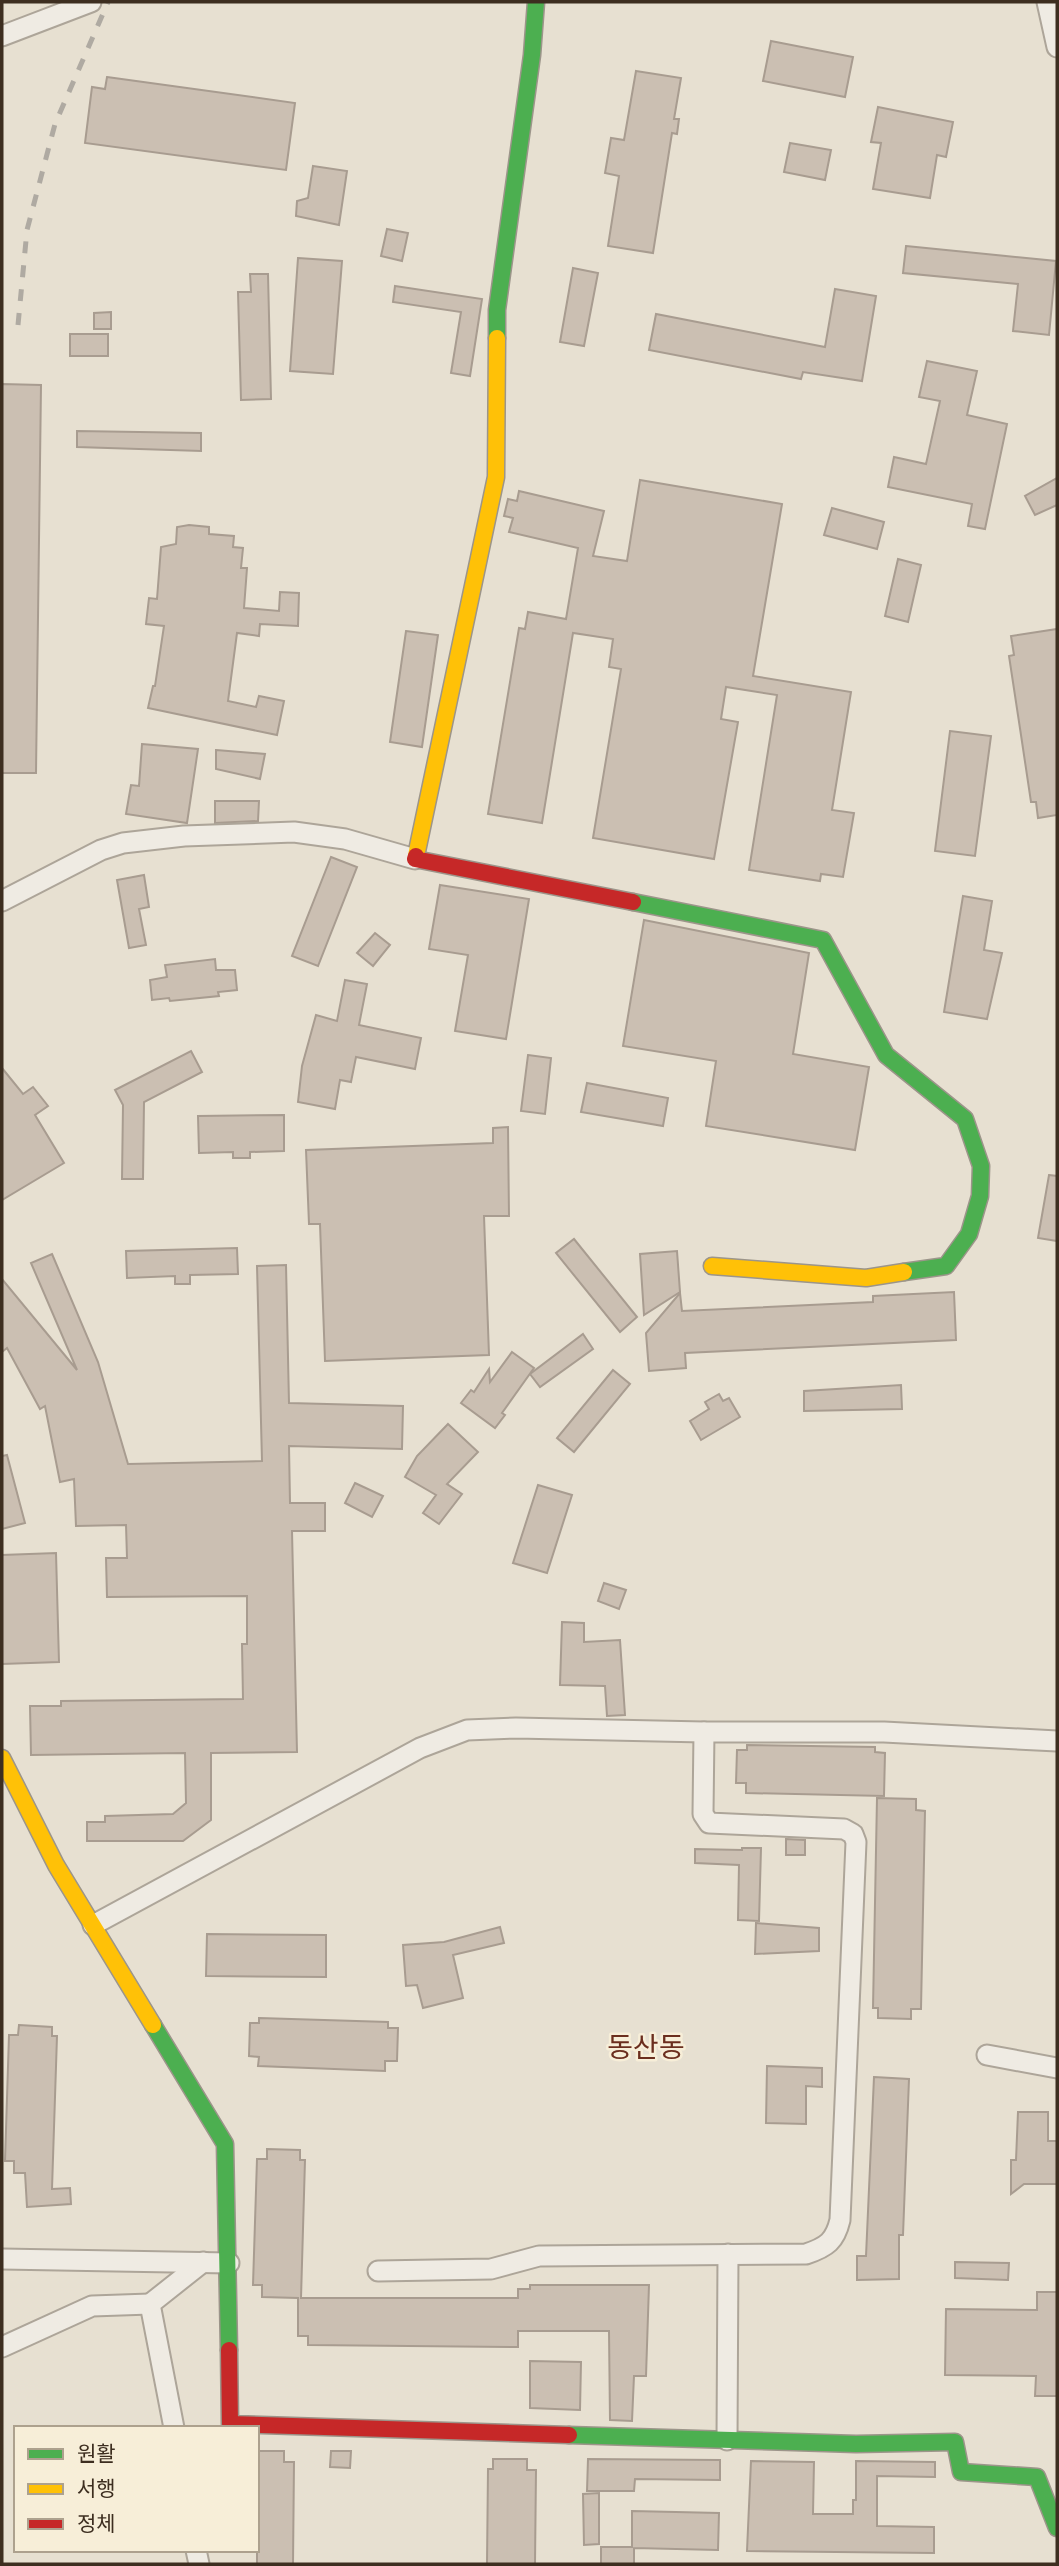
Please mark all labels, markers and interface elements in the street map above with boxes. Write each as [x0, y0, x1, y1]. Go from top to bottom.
district label: 동산동 [607, 2030, 685, 2065]
legend [14, 2426, 259, 2552]
text: 원활 [77, 2441, 116, 2467]
text: 서행 [77, 2476, 116, 2502]
text: 정체 [77, 2511, 116, 2537]

